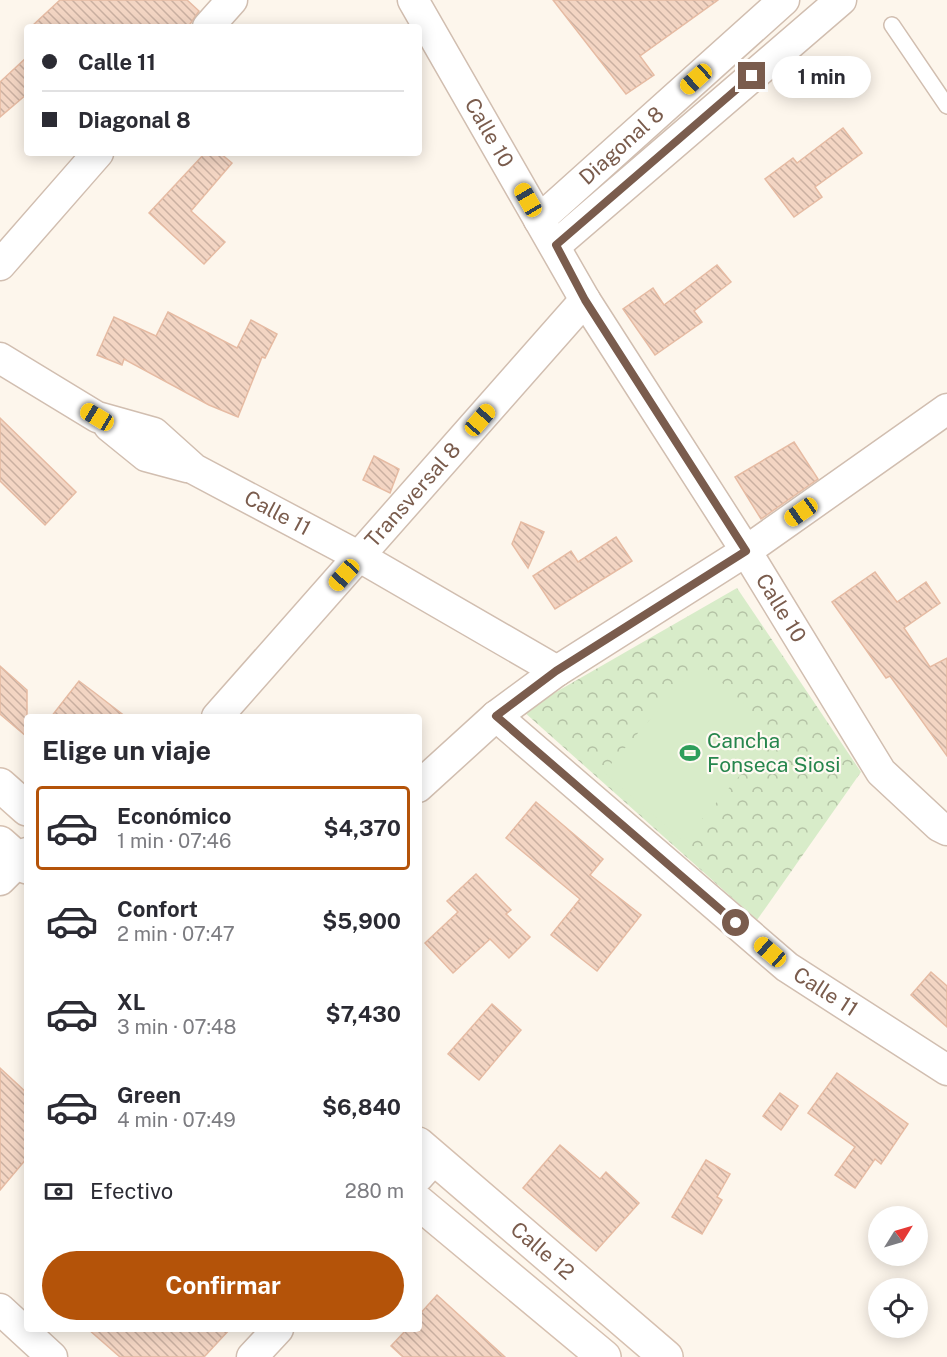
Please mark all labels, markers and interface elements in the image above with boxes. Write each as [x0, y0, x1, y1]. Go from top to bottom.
text: Calle 11 [78, 49, 156, 75]
callout: 1 min [773, 55, 872, 97]
car [677, 60, 715, 98]
route end [738, 62, 765, 89]
text: 1 min [797, 65, 846, 89]
street label: Calle 10 [460, 93, 519, 172]
street label: Diagonal 8 [574, 101, 669, 190]
text: Diagonal 8 [78, 107, 191, 133]
car [511, 180, 545, 220]
car [77, 400, 117, 434]
car [461, 401, 499, 439]
street label: Transversal 8 [360, 437, 465, 552]
street label: Calle 11 [240, 485, 315, 541]
car [781, 494, 821, 530]
car [325, 556, 363, 594]
street label: Calle 10 [751, 569, 812, 647]
place label: Cancha Fonseca Siosi [707, 728, 840, 777]
text: Elige un viaje [42, 734, 211, 766]
sports icon: Cancha Fonseca Siosi [678, 741, 702, 765]
icon: car [45, 801, 99, 855]
text: Económico [117, 803, 232, 829]
text: $4,370 [323, 815, 401, 841]
text: 1 min · 07:46 [117, 829, 231, 853]
icon: car [45, 894, 99, 948]
text: Confort [117, 896, 198, 922]
text: $5,900 [322, 908, 401, 934]
route start [722, 909, 749, 936]
text: 2 min · 07:47 [117, 922, 235, 946]
car [751, 933, 789, 971]
street label: Calle 11 [789, 961, 863, 1021]
icon: car [45, 987, 99, 1041]
text: XL [117, 989, 145, 1015]
text: $7,430 [326, 1001, 401, 1027]
text: 3 min · 07:48 [117, 1015, 236, 1039]
icon: car [45, 1080, 99, 1134]
text: Green [117, 1082, 181, 1108]
text: $6,840 [322, 1094, 401, 1120]
text: 4 min · 07:49 [117, 1108, 236, 1132]
icon: cash [42, 1175, 75, 1208]
text: Efectivo [90, 1178, 173, 1204]
text: 280 m [345, 1179, 404, 1203]
north arrow [868, 1206, 928, 1266]
map controls [868, 1206, 928, 1338]
street label: Calle 12 [506, 1216, 580, 1285]
button: Confirmar [42, 1251, 404, 1320]
button: locate [868, 1278, 928, 1338]

